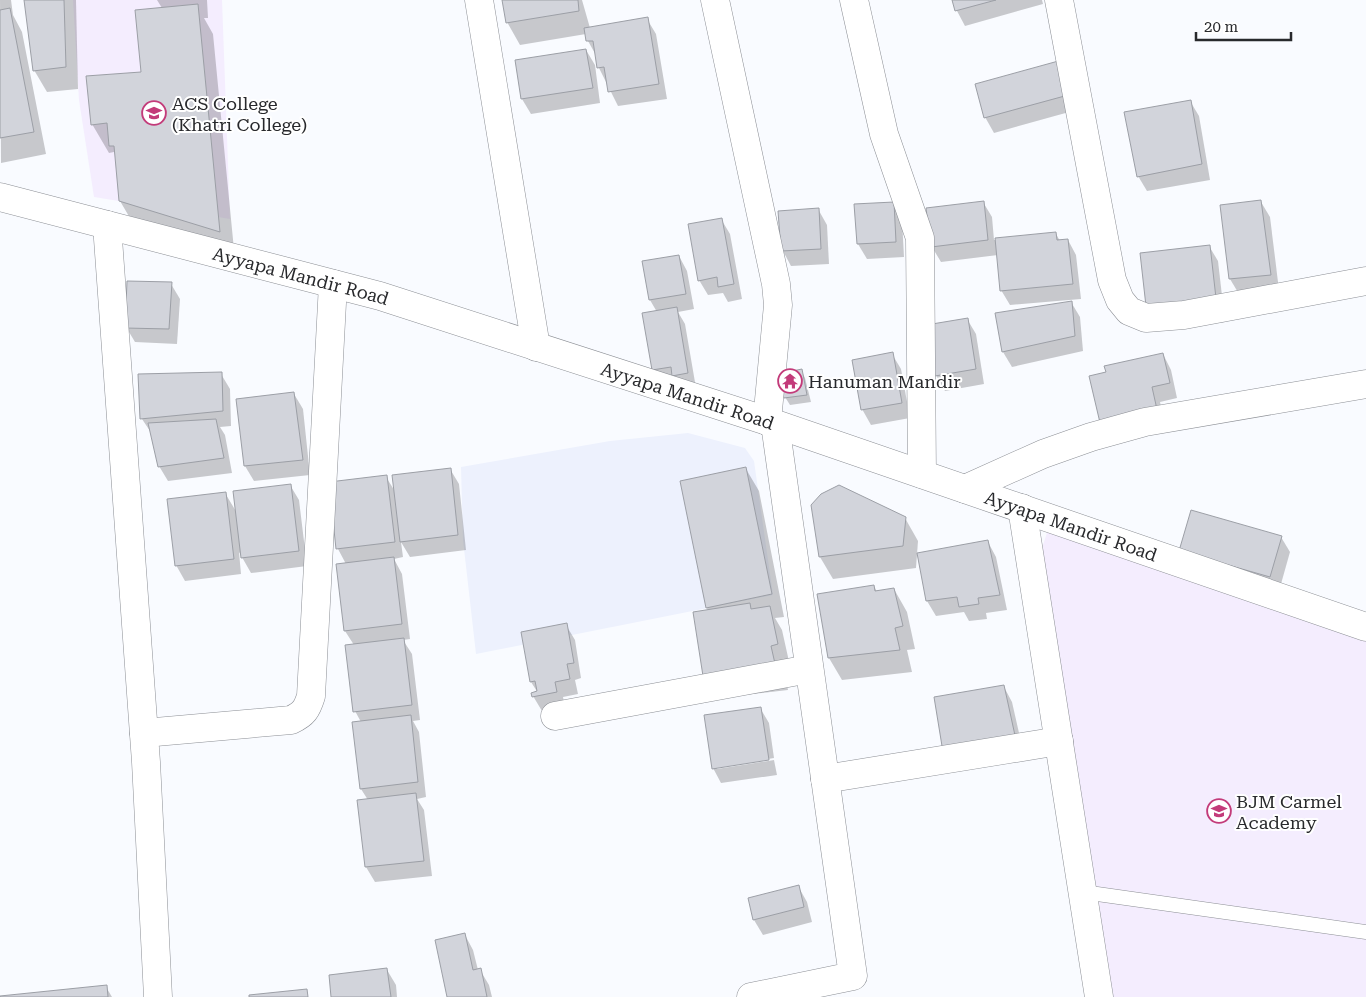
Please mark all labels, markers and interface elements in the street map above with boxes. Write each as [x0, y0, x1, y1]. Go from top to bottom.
scale bar [1196, 10, 1291, 42]
text: 20 m [1204, 18, 1239, 36]
place label: ACS College (Khatri College) [172, 93, 307, 135]
school or university icon: ACS College (Khatri College) [141, 100, 167, 126]
street label: Ayyapa Mandir Road [211, 242, 392, 309]
street label: Ayyapa Mandir Road [598, 358, 778, 433]
temple icon: Hanuman Mandir [777, 368, 803, 394]
place label: Hanuman Mandir [808, 371, 961, 392]
street label: Ayyapa Mandir Road [982, 486, 1161, 565]
place label: BJM Carmel Academy [1236, 791, 1342, 833]
school or university icon: BJM Carmel Academy [1206, 798, 1232, 824]

